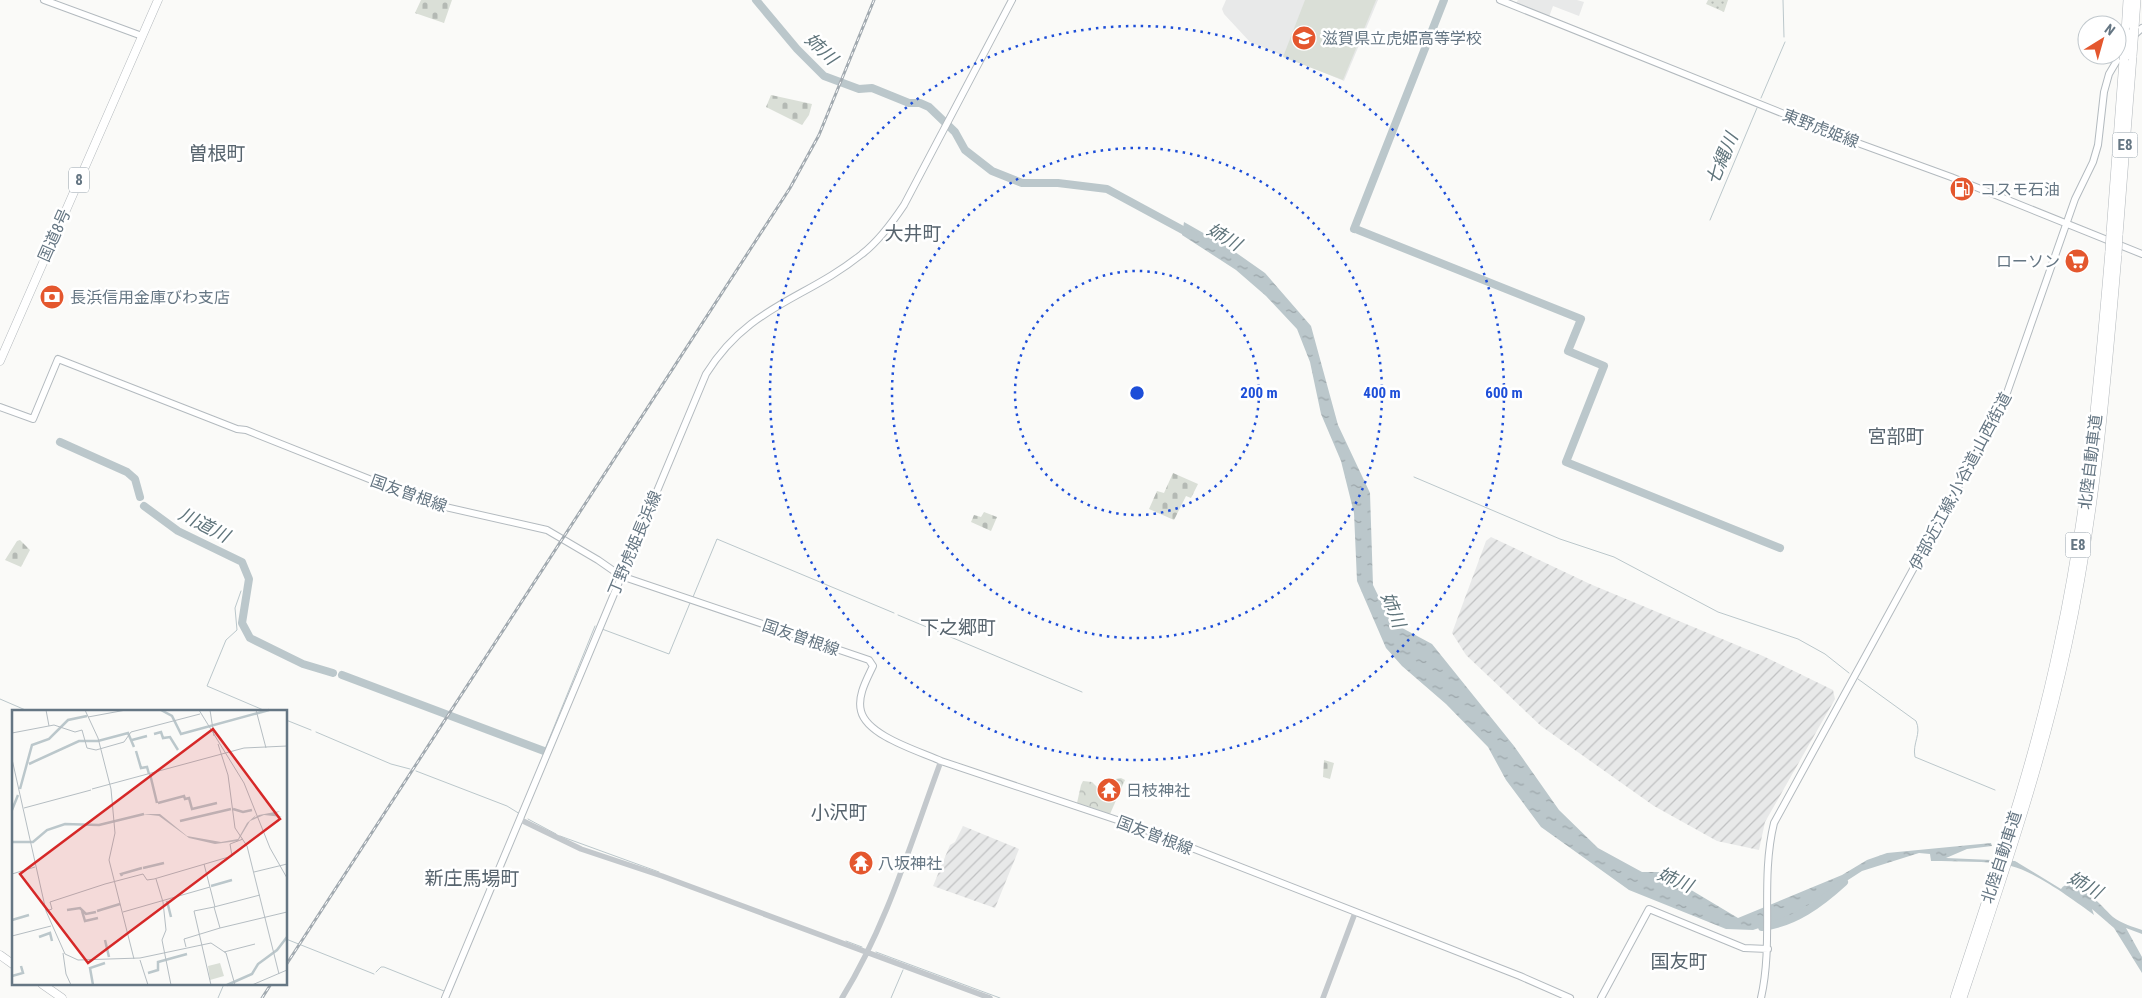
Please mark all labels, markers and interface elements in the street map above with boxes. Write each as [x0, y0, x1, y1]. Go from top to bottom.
north arrow [2077, 15, 2127, 65]
text: N [2102, 21, 2118, 39]
school or university icon: 滋賀県立虎姫高等学校 [1291, 25, 1317, 51]
water label: 姉川 [801, 29, 843, 70]
place label: 滋賀県立虎姫高等学校 [1322, 29, 1482, 48]
street label: 東野虎姫線 [1780, 105, 1862, 152]
water label: 七縄川 [1701, 128, 1743, 188]
road number: E8 [2112, 132, 2138, 158]
district label: 曽根町 [188, 142, 246, 165]
road number: 8 [69, 168, 89, 192]
fuel station icon: コスモ石油 [1949, 176, 1975, 202]
place label: コスモ石油 [1980, 180, 2060, 199]
street label: 国道8号 [34, 206, 75, 265]
water label: 姉川 [1203, 218, 1247, 256]
district label: 大井町 [884, 222, 942, 245]
supermarket icon: ローソン [2064, 248, 2090, 274]
place label: ローソン [1996, 252, 2060, 271]
bank icon: 長浜信用金庫びわ支店 [39, 284, 65, 310]
place label: 長浜信用金庫びわ支店 [70, 288, 230, 307]
centre of rings [1128, 384, 1146, 402]
text: 200 m [1240, 384, 1278, 402]
text: 400 m [1363, 384, 1401, 402]
text: 600 m [1485, 384, 1523, 402]
street label: 伊部近江線;小谷道;山西街道 [1905, 389, 2015, 573]
street label: 北陸自動車道 [2075, 413, 2106, 511]
district label: 宮部町 [1867, 425, 1925, 448]
street label: 国友曽根線 [368, 471, 450, 516]
street label: 丁野虎姫長浜線 [604, 488, 665, 598]
water label: 川道川 [175, 503, 235, 547]
road number: E8 [2066, 532, 2090, 558]
water label: 姉川 [1377, 589, 1411, 632]
street label: 国友曽根線 [760, 615, 842, 659]
district label: 下之郷町 [920, 616, 996, 639]
inset map [12, 710, 288, 986]
temple icon: 日枝神社 [1096, 777, 1122, 803]
place label: 日枝神社 [1126, 781, 1190, 800]
district label: 小沢町 [810, 801, 868, 824]
street label: 北陸自動車道 [1978, 809, 2025, 906]
street label: 国友曽根線 [1114, 812, 1196, 859]
temple icon: 八坂神社 [848, 850, 874, 876]
place label: 八坂神社 [878, 854, 942, 873]
water label: 姉川 [1655, 863, 1698, 897]
district label: 新庄馬場町 [424, 867, 520, 890]
water label: 姉川 [2064, 867, 2108, 903]
district label: 国友町 [1650, 950, 1708, 973]

